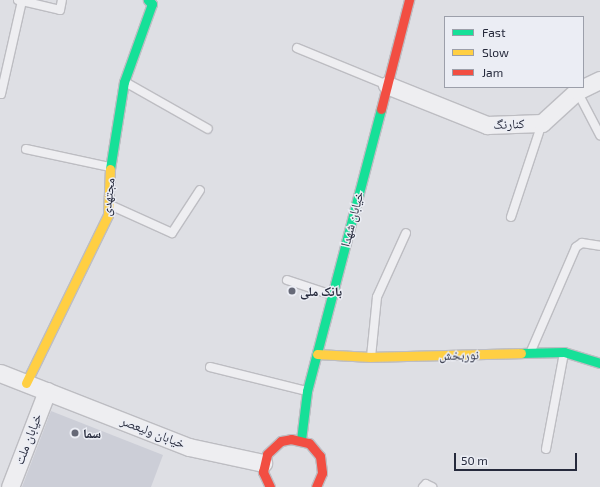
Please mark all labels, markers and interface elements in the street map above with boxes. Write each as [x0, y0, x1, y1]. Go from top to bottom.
legend [444, 16, 584, 88]
text: Fast [482, 25, 505, 39]
text: Slow [482, 45, 509, 59]
text: Jam [482, 65, 503, 79]
street label: کنارنگ [493, 116, 525, 132]
street label: مجتهدی [98, 177, 118, 217]
street label: خیابان شهدا [337, 190, 367, 248]
place label: بانک ملی [300, 283, 342, 299]
marker: بانک ملی [287, 286, 297, 296]
street label: نوربخش [439, 347, 479, 363]
street label: خیابان ملت [11, 411, 45, 467]
street label: خیابان ولیعصر [119, 413, 187, 451]
place label: سما [83, 425, 101, 441]
marker: سما [70, 428, 80, 438]
scale bar [456, 445, 579, 471]
text: 50 m [461, 453, 488, 467]

